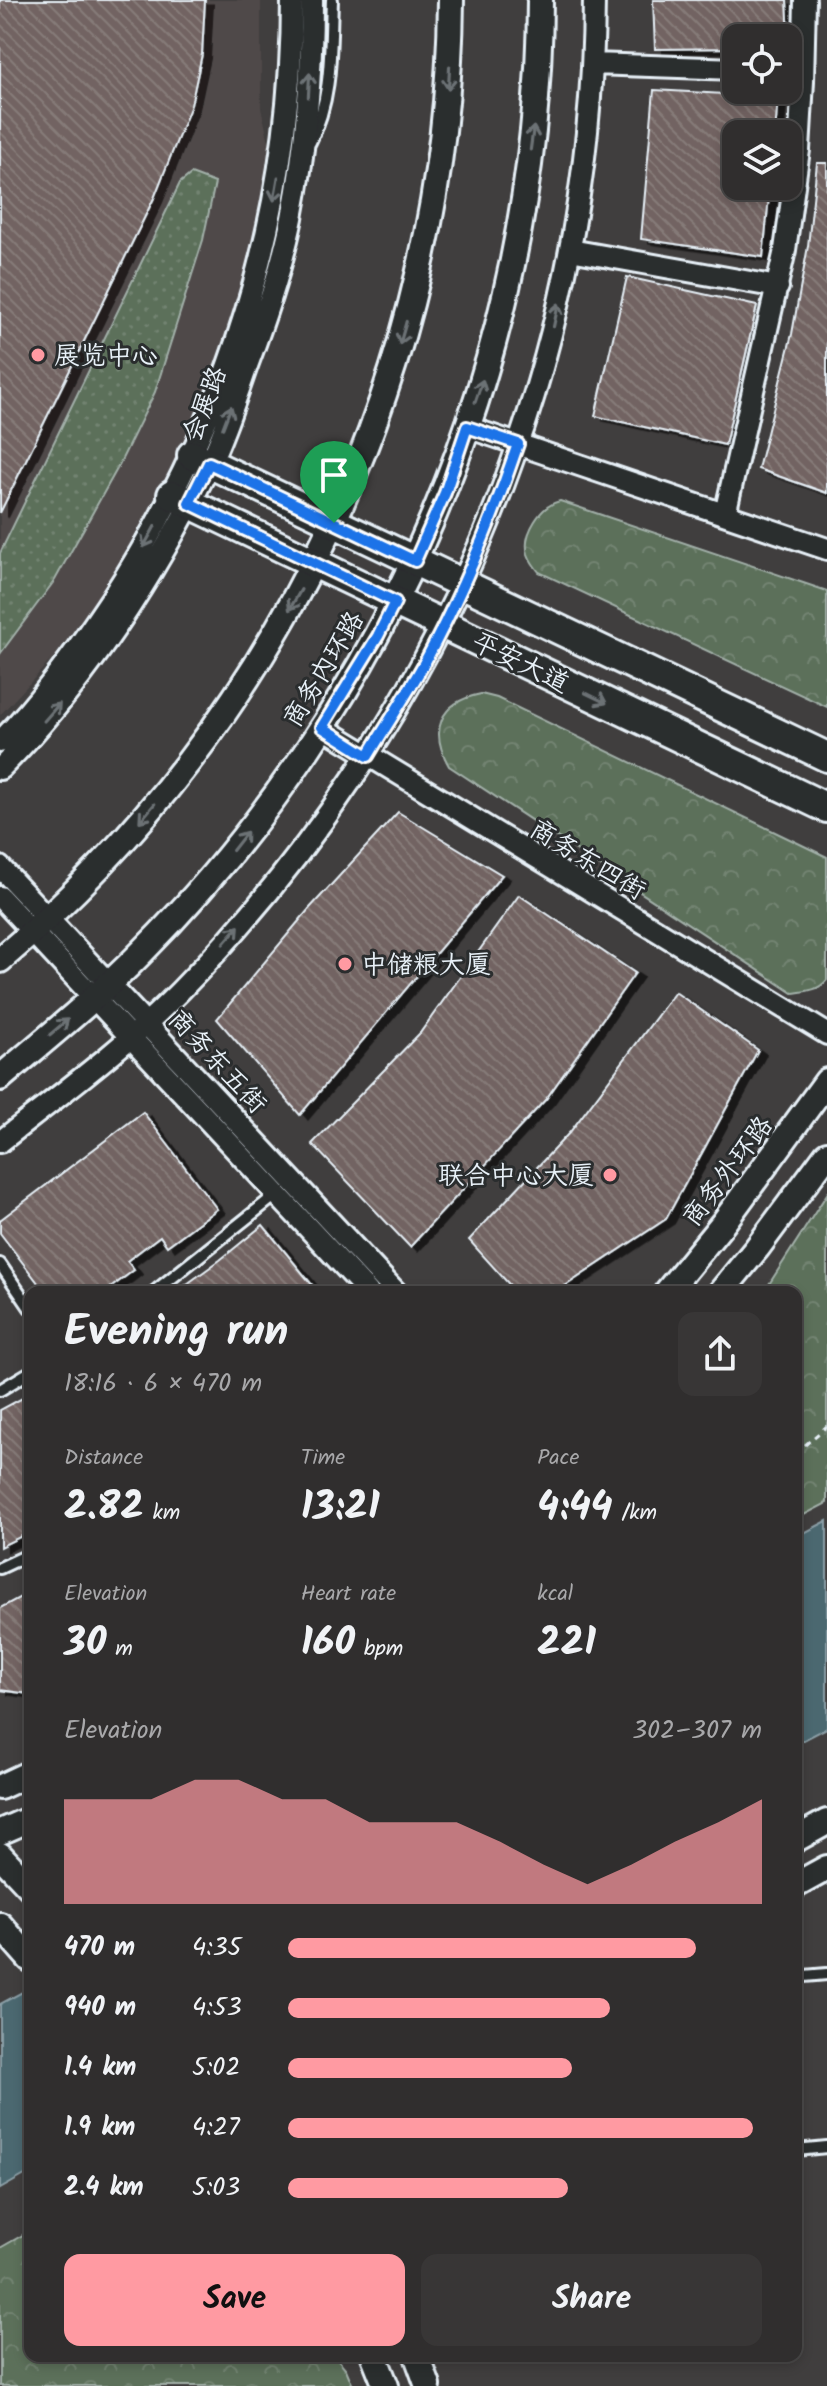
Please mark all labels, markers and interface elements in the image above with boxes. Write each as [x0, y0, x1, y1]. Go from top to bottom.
map controls [722, 24, 802, 200]
button: locate [722, 24, 802, 104]
one-way arrow [441, 64, 456, 91]
one-way arrow [302, 72, 317, 99]
button: layers [722, 120, 802, 200]
one-way arrow [525, 125, 540, 151]
one-way arrow [268, 176, 283, 201]
one-way arrow [549, 302, 564, 328]
one-way arrow [395, 320, 410, 346]
place label: 展览中心 [54, 336, 158, 378]
marker: 展览中心 [29, 346, 47, 364]
street label: 会展路 [172, 361, 239, 449]
one-way arrow [472, 379, 487, 404]
one-way arrow [221, 405, 236, 430]
pin [300, 441, 368, 523]
icon: arrive [312, 453, 356, 497]
one-way arrow [141, 525, 157, 548]
one-way arrow [287, 588, 303, 611]
street label: 商务内环路 [273, 603, 376, 737]
street label: 平安大道 [464, 622, 576, 705]
one-way arrow [583, 691, 607, 706]
one-way arrow [43, 702, 61, 722]
one-way arrow [139, 803, 157, 823]
street label: 商务东四街 [520, 809, 654, 912]
one-way arrow [232, 831, 249, 852]
one-way arrow [221, 926, 239, 946]
place label: 中储粮大厦 [361, 945, 491, 987]
marker: 中储粮大厦 [336, 955, 354, 973]
street label: 商务东五街 [157, 1000, 276, 1124]
one-way arrow [49, 1018, 69, 1036]
street label: 商务外环路 [673, 1108, 784, 1237]
place label: 联合中心大厦 [438, 1156, 594, 1198]
marker: 联合中心大厦 [601, 1166, 619, 1184]
text: Evening run [64, 1298, 288, 1368]
button: share [678, 1312, 762, 1396]
text: 18:16 · 6 × 470 m [64, 1363, 262, 1405]
text: Distance [64, 1441, 143, 1476]
text: Time [301, 1441, 345, 1476]
text: Pace [537, 1441, 579, 1476]
text: 2.82 [64, 1476, 144, 1540]
text: 13:21 [301, 1476, 380, 1540]
text: 4:44 [537, 1476, 613, 1540]
text: km [144, 1496, 180, 1531]
text: /km [613, 1496, 657, 1531]
text: Elevation [64, 1577, 147, 1612]
text: Heart rate [301, 1577, 396, 1612]
text: kcal [537, 1577, 573, 1612]
text: 30 [64, 1612, 106, 1676]
text: 160 [301, 1612, 355, 1676]
text: 221 [537, 1612, 596, 1676]
text: m [106, 1632, 133, 1667]
text: bpm [355, 1632, 403, 1667]
text: Elevation [64, 1710, 162, 1752]
text: 302–307 m [632, 1710, 762, 1752]
text: 470 m [64, 1927, 135, 1969]
text: 4:35 [192, 1927, 242, 1969]
text: 940 m [64, 1987, 136, 2029]
text: 4:53 [192, 1987, 242, 2029]
text: 1.4 km [64, 2047, 136, 2089]
text: 5:02 [192, 2047, 240, 2089]
text: 1.9 km [64, 2107, 135, 2149]
text: 4:27 [192, 2107, 240, 2149]
text: 2.4 km [64, 2167, 144, 2209]
text: 5:03 [192, 2167, 240, 2209]
button: Save [64, 2254, 405, 2346]
button: Share [421, 2254, 762, 2346]

